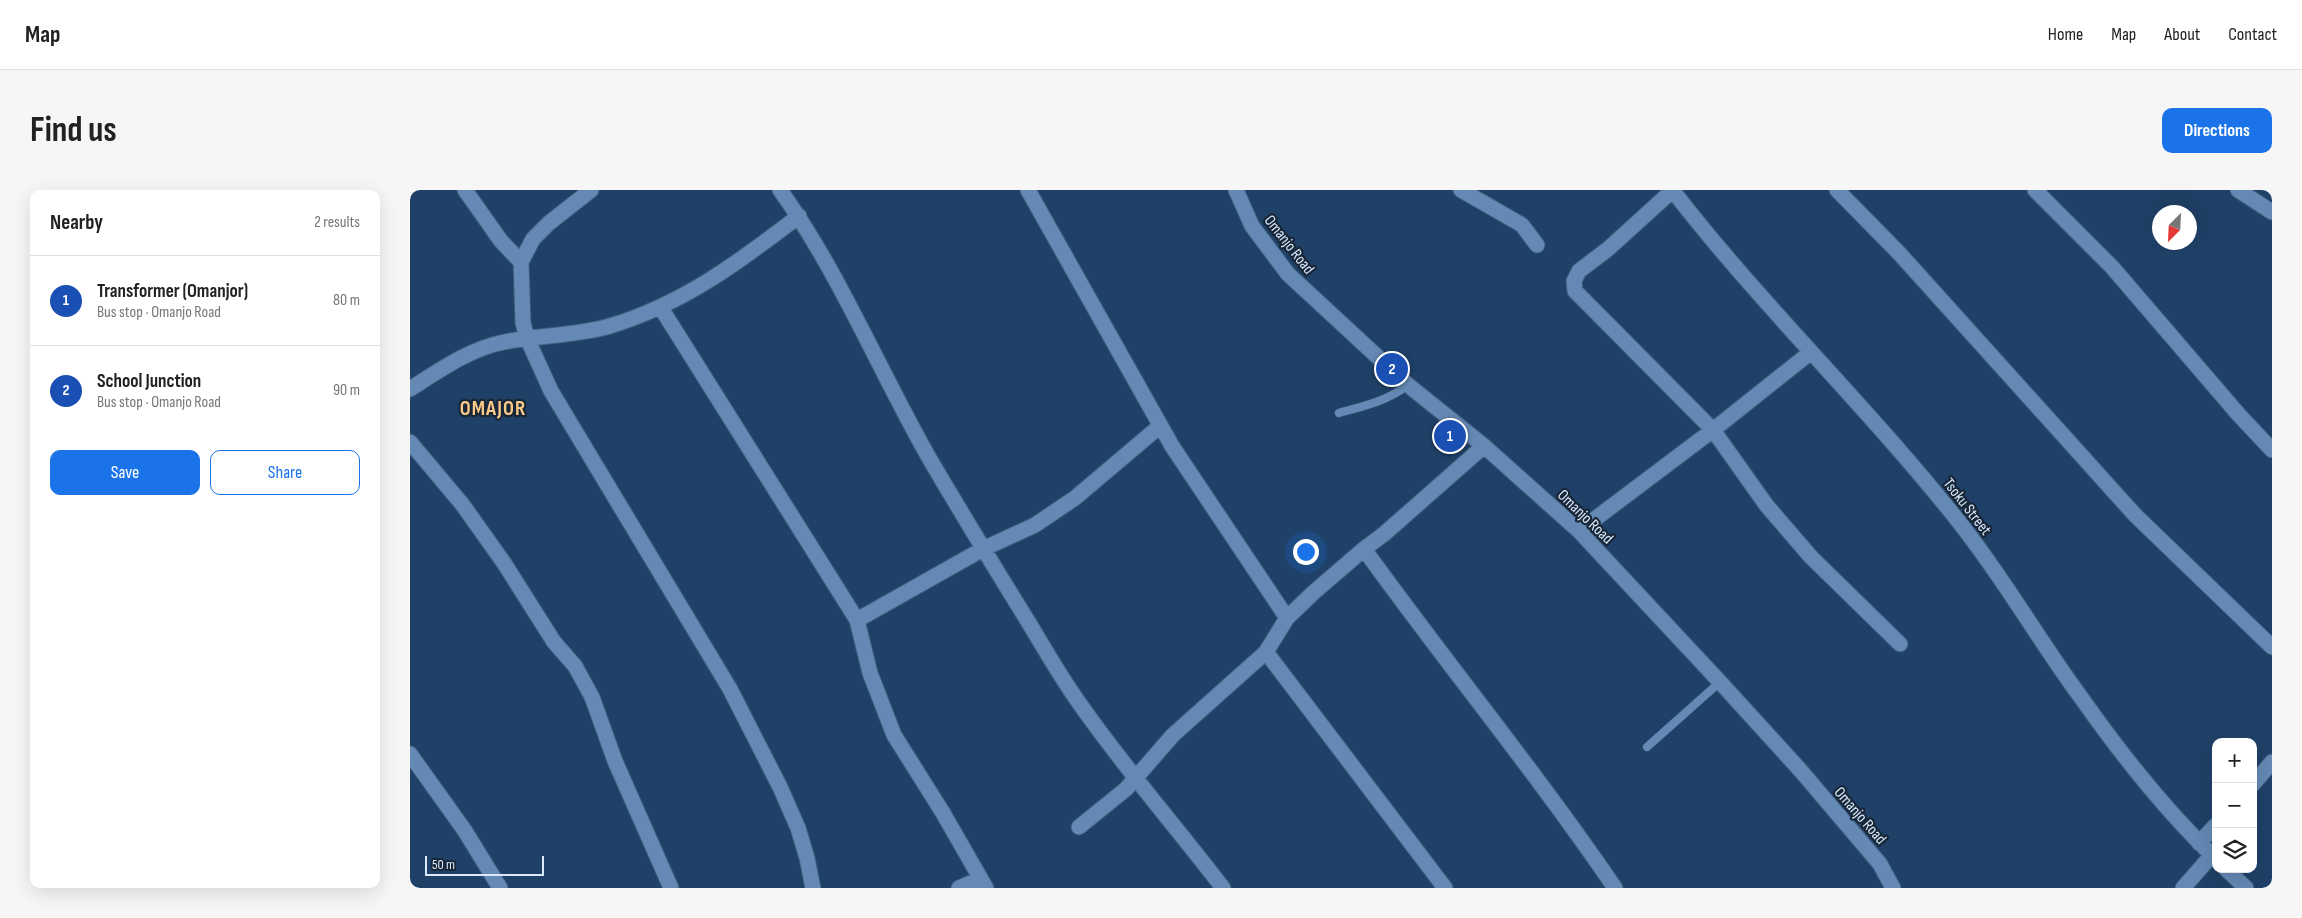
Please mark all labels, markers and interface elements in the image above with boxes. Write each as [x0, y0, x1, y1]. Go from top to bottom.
text: Map [25, 20, 60, 49]
text: Home [2048, 24, 2083, 45]
text: Map [2111, 24, 2136, 45]
text: About [2164, 24, 2200, 45]
text: Contact [2228, 24, 2277, 45]
button: Directions [2162, 108, 2272, 153]
text: Find us [30, 109, 117, 152]
north arrow [2152, 205, 2197, 250]
text: Nearby [50, 210, 103, 235]
street label: Omanjo Road [1260, 212, 1318, 278]
text: 2 results [314, 213, 360, 232]
text: Transformer (Omanjor) [97, 280, 248, 303]
text: 1 [63, 291, 69, 310]
text: 80 m [333, 291, 360, 310]
text: Bus stop · Omanjo Road [97, 303, 221, 322]
pin: 2 [1376, 350, 1408, 388]
text: School Junction [97, 370, 201, 393]
text: 2 [62, 381, 70, 400]
text: 90 m [333, 381, 360, 400]
text: Bus stop · Omanjo Road [97, 393, 221, 412]
district label: OMAJOR [460, 396, 526, 421]
pin: 1 [1434, 417, 1466, 455]
button: Save [50, 450, 200, 495]
button: Share [210, 450, 360, 495]
street label: Tsoku Street [1939, 475, 1995, 539]
street label: Omanjo Road [1553, 486, 1617, 548]
your location [1293, 539, 1319, 565]
map controls [2212, 738, 2257, 873]
button: + [2212, 738, 2257, 783]
street label: Omanjo Road [1830, 783, 1890, 849]
button: − [2212, 783, 2257, 828]
button: layers [2212, 828, 2257, 873]
scale bar [425, 853, 544, 876]
text: 50 m [432, 856, 455, 873]

